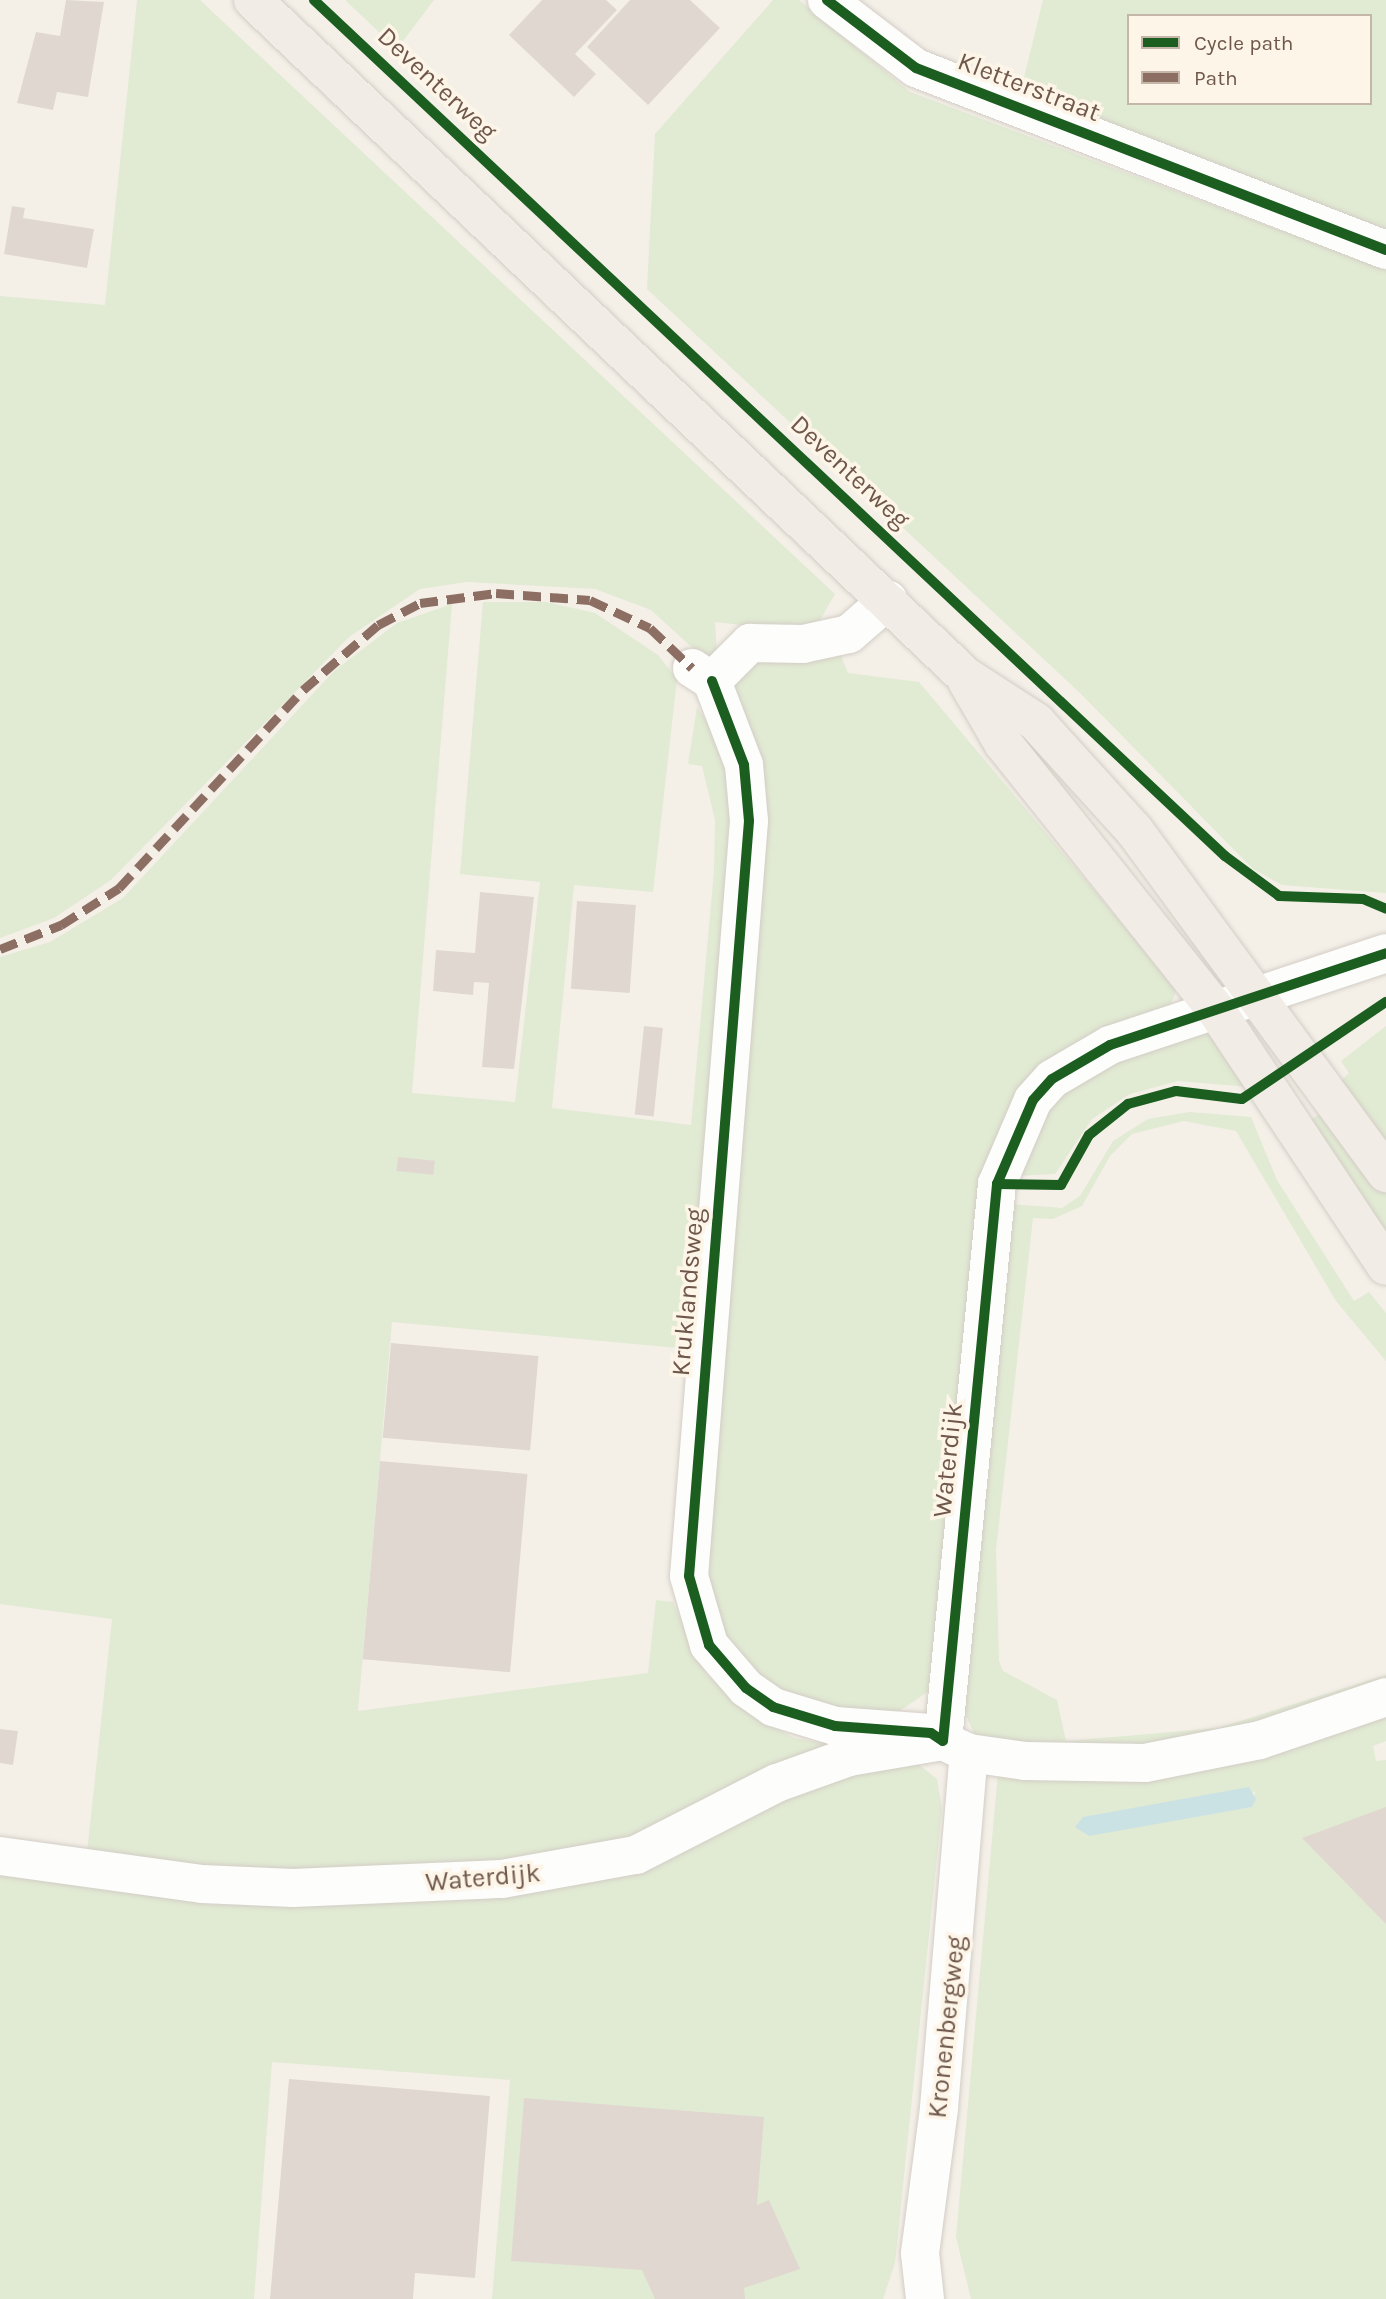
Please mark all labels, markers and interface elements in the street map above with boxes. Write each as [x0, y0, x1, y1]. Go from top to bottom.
legend [1127, 14, 1372, 105]
street label: Deventerweg [371, 21, 503, 147]
text: Cycle path [1194, 31, 1294, 55]
street label: Kletterstraat [953, 46, 1105, 128]
text: Path [1194, 66, 1238, 90]
street label: Deventerweg [784, 409, 916, 535]
street label: Kruklandsweg [665, 1207, 711, 1377]
street label: Waterdijk [926, 1401, 970, 1519]
street label: Waterdijk [424, 1857, 542, 1899]
street label: Kronenbergweg [922, 1934, 972, 2120]

